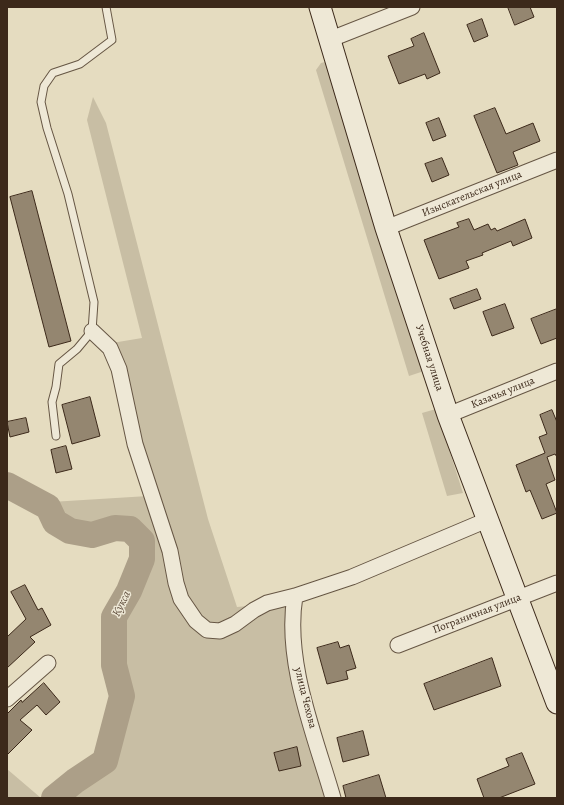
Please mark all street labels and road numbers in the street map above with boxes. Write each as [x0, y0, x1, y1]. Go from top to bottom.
street label: Изыскательская улица [420, 168, 524, 220]
street label: Учебная улица [412, 323, 446, 393]
street label: Казачья улица [469, 374, 537, 412]
street label: Пограничная улица [431, 591, 523, 637]
street label: улица Чехова [291, 666, 319, 730]

